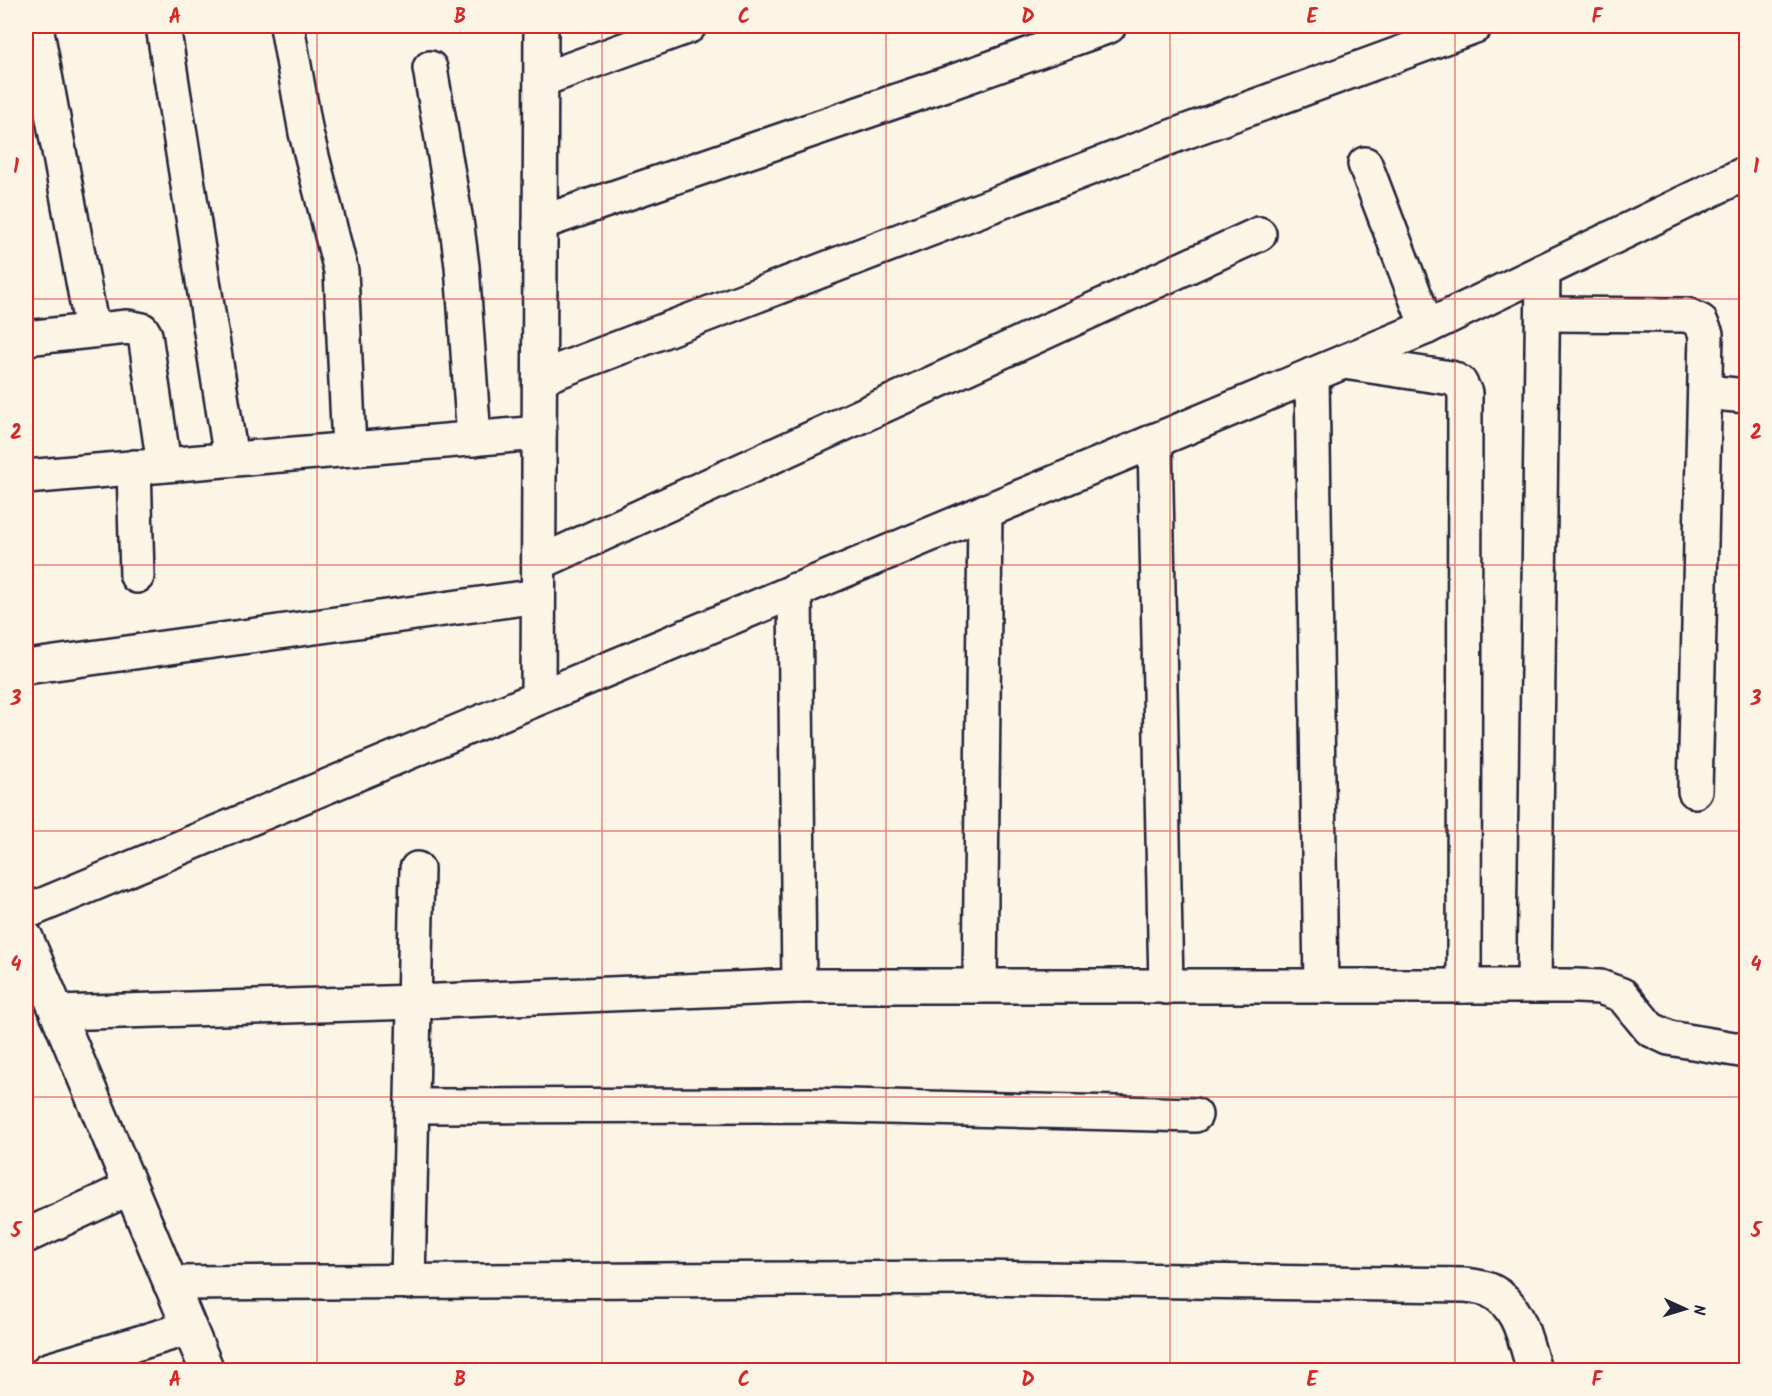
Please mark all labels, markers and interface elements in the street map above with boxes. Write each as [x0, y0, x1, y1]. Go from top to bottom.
text: A [169, 2, 181, 34]
text: B [454, 2, 466, 34]
text: C [738, 2, 750, 34]
text: D [1021, 2, 1035, 34]
text: E [1306, 2, 1318, 34]
text: F [1592, 2, 1604, 34]
text: 1 [13, 152, 19, 184]
text: 1 [1753, 152, 1759, 184]
text: 2 [10, 418, 22, 450]
text: 2 [1750, 418, 1762, 450]
text: 3 [10, 684, 22, 716]
text: 3 [1750, 684, 1762, 716]
text: 4 [11, 950, 22, 982]
text: 4 [1751, 950, 1762, 982]
text: 5 [10, 1216, 23, 1248]
text: 5 [1750, 1216, 1763, 1248]
north arrow [1655, 1279, 1715, 1339]
text: N [1686, 1304, 1711, 1316]
text: A [169, 1365, 181, 1396]
text: B [454, 1365, 466, 1396]
text: C [738, 1365, 750, 1396]
text: D [1021, 1365, 1035, 1396]
text: E [1306, 1365, 1318, 1396]
text: F [1592, 1365, 1604, 1396]

